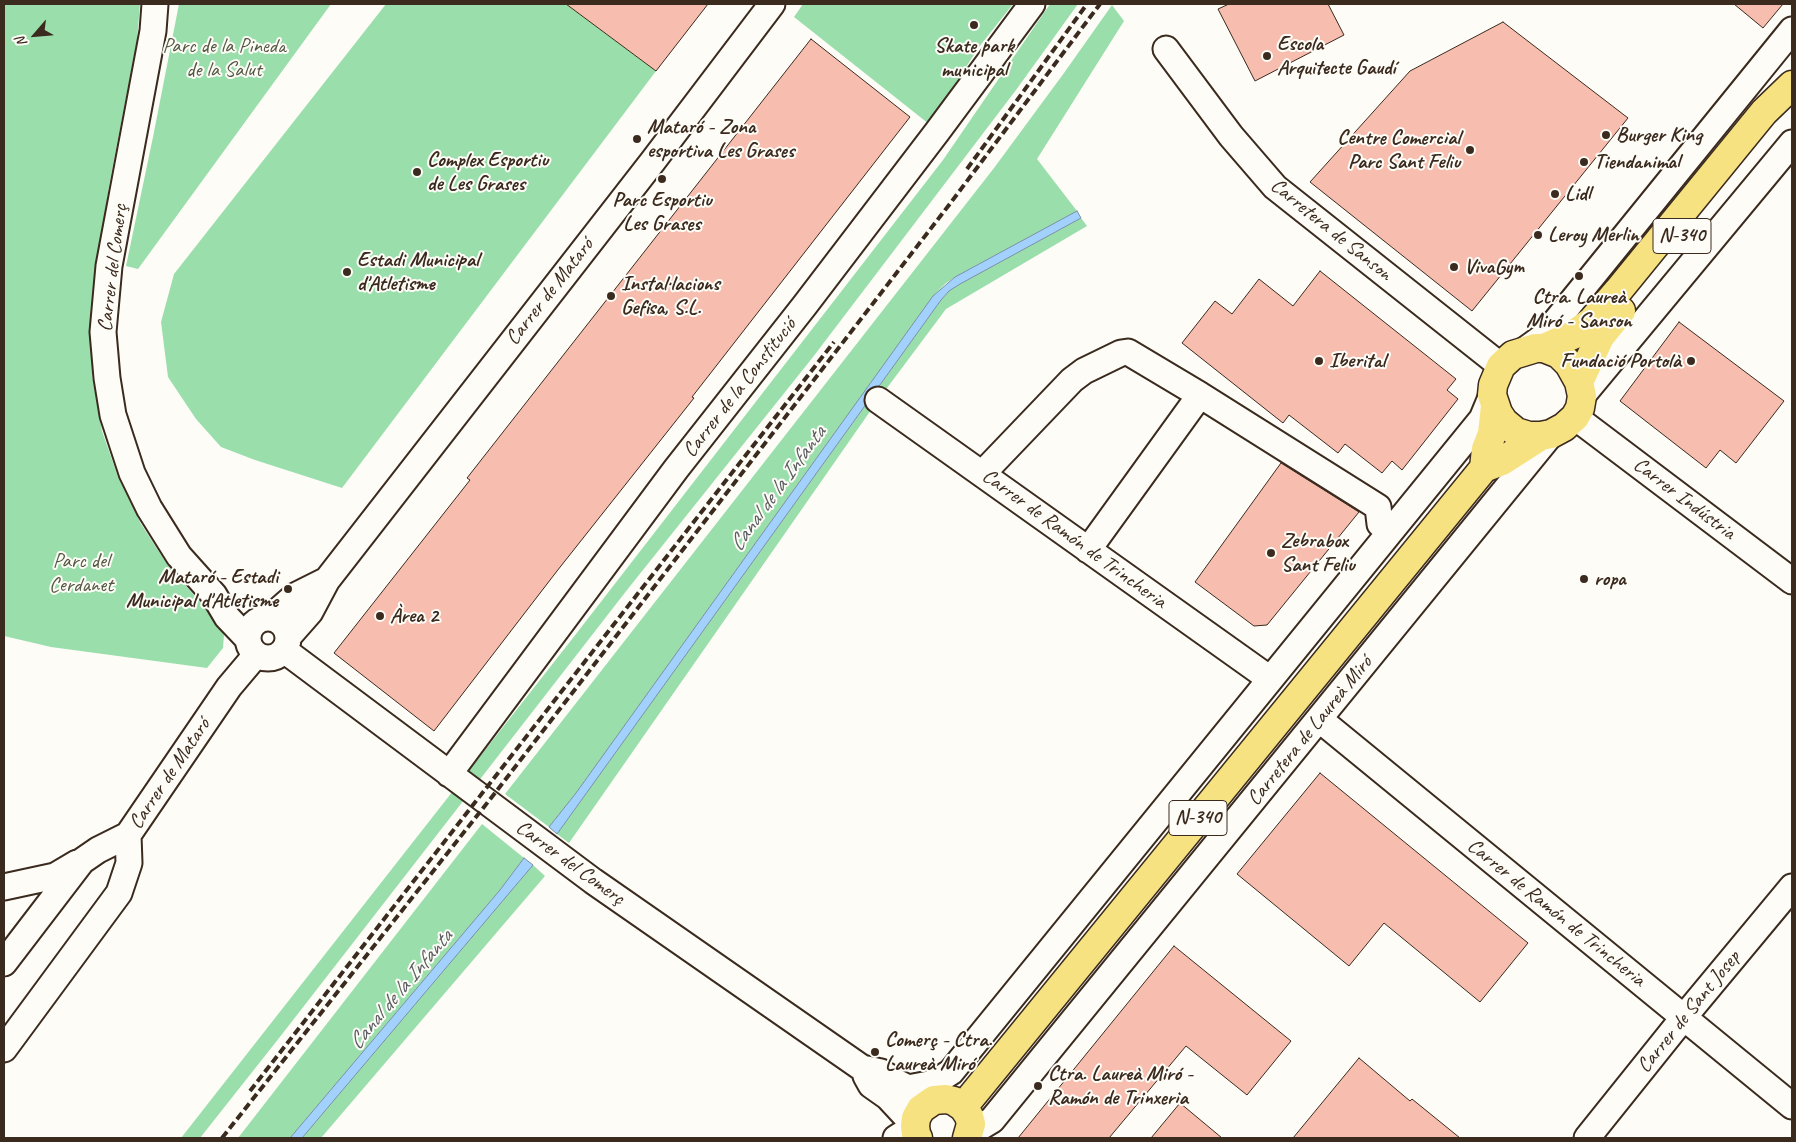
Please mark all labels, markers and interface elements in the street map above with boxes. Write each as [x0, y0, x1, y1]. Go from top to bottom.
north arrow [10, 10, 60, 60]
marker: Skate park municipal [968, 19, 980, 31]
place label: Escola Arquitecte Gaudí [1277, 31, 1395, 81]
park label: Parc de la Pineda de la Salut [162, 33, 286, 83]
place label: Skate park municipal [934, 33, 1014, 83]
text: N [12, 34, 31, 50]
marker: Escola Arquitecte Gaudí [1261, 50, 1273, 62]
place label: Mataró - Zona esportiva Les Grases [647, 114, 794, 164]
place label: Burger King [1616, 122, 1702, 148]
place label: Centre Comercial Parc Sant Feliu [1337, 125, 1460, 175]
marker: Burger King [1600, 129, 1612, 141]
marker: Mataró - Zona esportiva Les Grases [631, 133, 643, 145]
marker: Centre Comercial Parc Sant Feliu [1464, 144, 1476, 156]
place label: Complex Esportiu de Les Grases [427, 147, 548, 197]
place label: Tiendanimal [1594, 149, 1680, 175]
marker: Tiendanimal [1578, 156, 1590, 168]
marker: Complex Esportiu de Les Grases [411, 166, 423, 178]
marker: Parc Esportiu Les Grases [656, 173, 668, 185]
street label: Carretera de Sanson [1265, 173, 1397, 287]
place label: Lidl [1565, 181, 1590, 207]
place label: Parc Esportiu Les Grases [612, 187, 712, 237]
marker: Lidl [1549, 188, 1561, 200]
street label: Carrer del Comerç [93, 203, 133, 333]
road number: N-340 [1653, 218, 1711, 254]
place label: Leroy Merlin [1548, 222, 1639, 248]
marker: Leroy Merlin [1532, 229, 1544, 241]
street label: Carrer de Mataró [501, 234, 599, 350]
place label: Estadi Municipal d'Atletisme [357, 247, 479, 297]
place label: VivaGym [1464, 254, 1524, 280]
marker: VivaGym [1448, 261, 1460, 273]
marker: Estadi Municipal d'Atletisme [341, 266, 353, 278]
marker: Ctra. Laureà Miró - Sanson [1573, 270, 1585, 282]
place label: Instal·lacions Gefisa, S.L. [621, 271, 720, 321]
place label: Ctra. Laureà Miró - Sanson [1526, 284, 1632, 334]
marker: Instal·lacions Gefisa, S.L. [605, 290, 617, 302]
street label: Carrer de la Constitució [678, 313, 802, 463]
place label: Iberital [1329, 348, 1385, 374]
place label: Fundació Portolà [1561, 348, 1681, 374]
marker: Iberital [1313, 355, 1325, 367]
marker: Fundació Portolà [1685, 355, 1697, 367]
water label: Canal de la Infanta [724, 421, 832, 557]
street label: Carrer Indústria [1628, 452, 1740, 546]
street label: Carrer de Ramón de Trincheria [977, 464, 1171, 614]
place label: Zebrabox Sant Feliu [1281, 528, 1355, 578]
marker: Zebrabox Sant Feliu [1265, 547, 1277, 559]
park label: Parc del Cerdanet [49, 548, 113, 598]
place label: Mataró - Estadi Municipal d'Atletisme [126, 564, 278, 614]
place label: ropa [1594, 566, 1626, 592]
marker: ropa [1578, 573, 1590, 585]
marker: Mataró - Estadi Municipal d'Atletisme [282, 583, 294, 595]
place label: Àrea 2 [390, 603, 438, 629]
marker: Àrea 2 [374, 610, 386, 622]
street label: Carretera de Laureà Miró [1242, 651, 1378, 811]
street label: Carrer de Mataró [124, 714, 216, 834]
road number: N-340 [1169, 800, 1227, 836]
street label: Carrer del Comerç [511, 815, 629, 911]
street label: Carrer de Ramón de Trincheria [1462, 833, 1650, 993]
water label: Canal de la Infanta [343, 925, 459, 1055]
street label: Carrer de Sant Josep [1632, 946, 1746, 1078]
place label: Comerç - Ctra. Laureà Miró [885, 1027, 992, 1077]
marker: Comerç - Ctra. Laureà Miró [869, 1046, 881, 1058]
place label: Ctra. Laureà Miró - Ramón de Trinxeria [1048, 1061, 1193, 1111]
marker: Ctra. Laureà Miró - Ramón de Trinxeria [1032, 1080, 1044, 1092]

